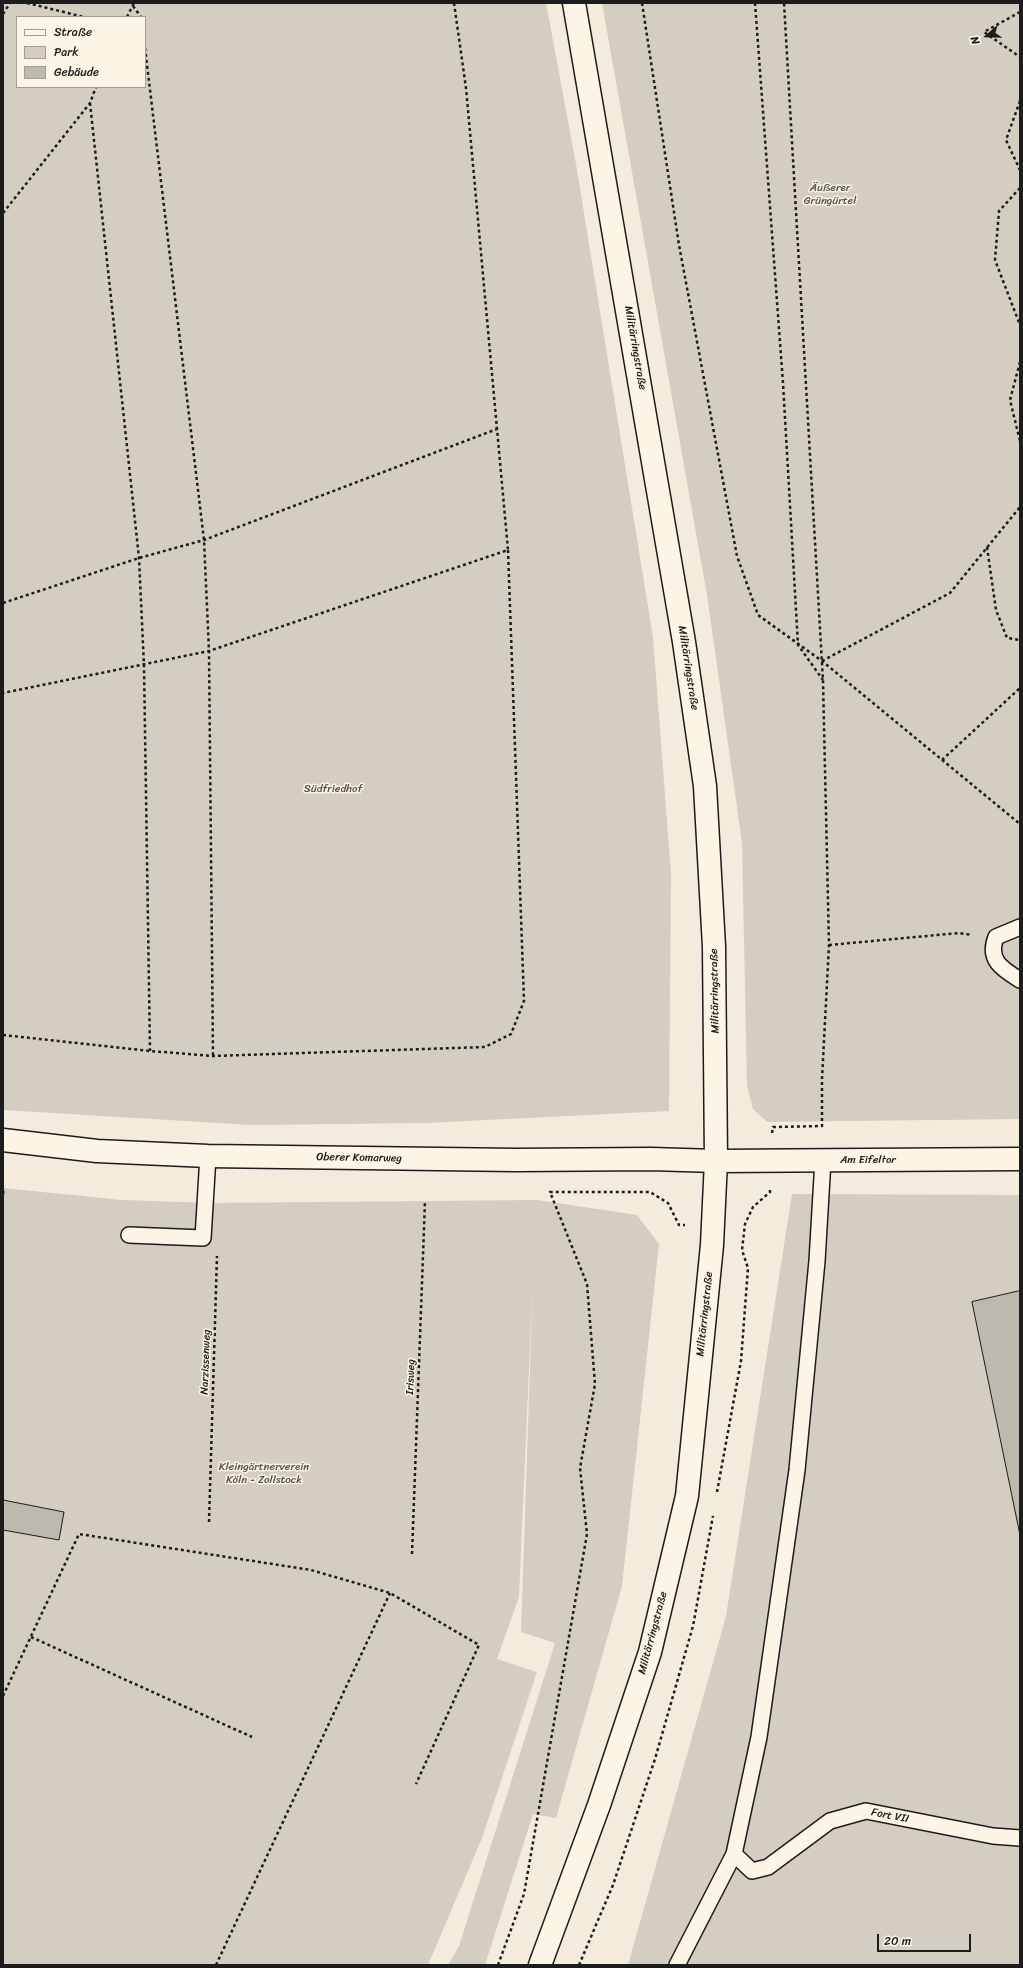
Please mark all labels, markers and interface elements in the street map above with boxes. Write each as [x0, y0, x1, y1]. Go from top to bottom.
legend [16, 16, 146, 88]
north arrow [967, 16, 1007, 56]
text: Straße [54, 21, 92, 43]
text: N [965, 33, 985, 47]
text: Park [54, 41, 79, 63]
text: Gebäude [54, 61, 99, 83]
park label: Äußerer Grüngürtel [804, 181, 856, 207]
street label: Militärringstraße [621, 305, 649, 391]
street label: Militärringstraße [675, 625, 701, 711]
park label: Südfriedhof [304, 782, 362, 796]
street label: Militärringstraße [708, 948, 722, 1034]
street label: Oberer Komarweg [316, 1151, 402, 1165]
street label: Am Eifeltor [840, 1153, 896, 1167]
street label: Militärringstraße [694, 1271, 716, 1357]
street label: Narzissenweg [198, 1329, 214, 1395]
street label: Irisweg [404, 1359, 418, 1395]
park label: Kleingärtnerverein Köln - Zollstock [219, 1460, 309, 1486]
street label: Militärringstraße [636, 1590, 670, 1676]
street label: Fort VII [870, 1806, 910, 1826]
scale bar [879, 1926, 973, 1952]
text: 20 m [884, 1930, 911, 1952]

